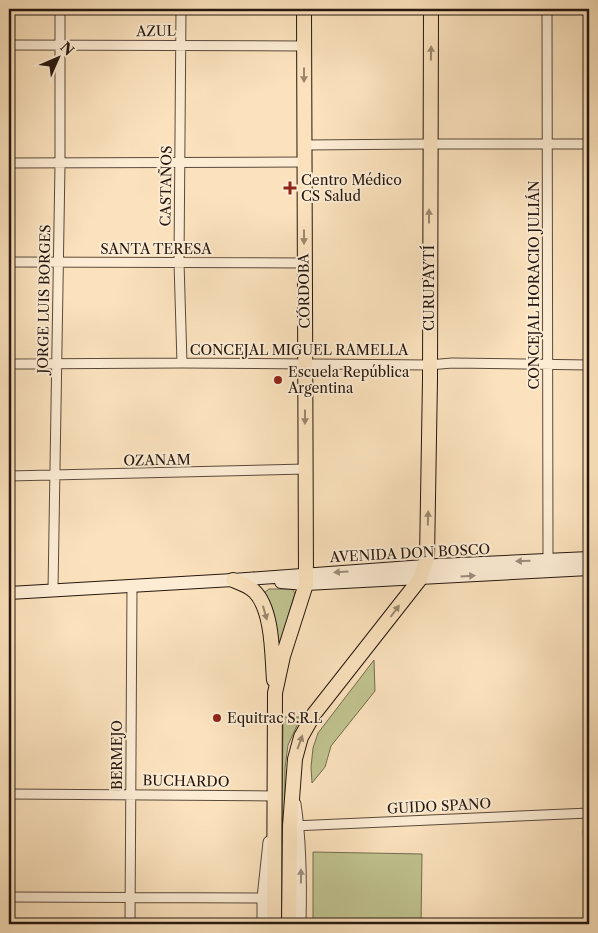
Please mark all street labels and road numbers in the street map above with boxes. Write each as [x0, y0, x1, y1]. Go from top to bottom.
street label: AZUL [135, 22, 176, 40]
street label: CASTAÑOS [155, 145, 176, 227]
street label: CONCEJAL HORACIO JULIÁN [525, 180, 543, 390]
street label: JORGE LUIS BORGES [34, 224, 54, 376]
street label: SANTA TERESA [100, 240, 212, 258]
street label: CURUPAYTÍ [419, 245, 438, 331]
street label: CÓRDOBA [293, 253, 314, 329]
street label: CONCEJAL MIGUEL RAMELLA [190, 341, 409, 359]
street label: OZANAM [123, 450, 191, 470]
street label: AVENIDA DON BOSCO [328, 540, 491, 566]
street label: BERMEJO [108, 720, 126, 790]
street label: BUCHARDO [142, 771, 230, 791]
street label: GUIDO SPANO [386, 794, 492, 818]

